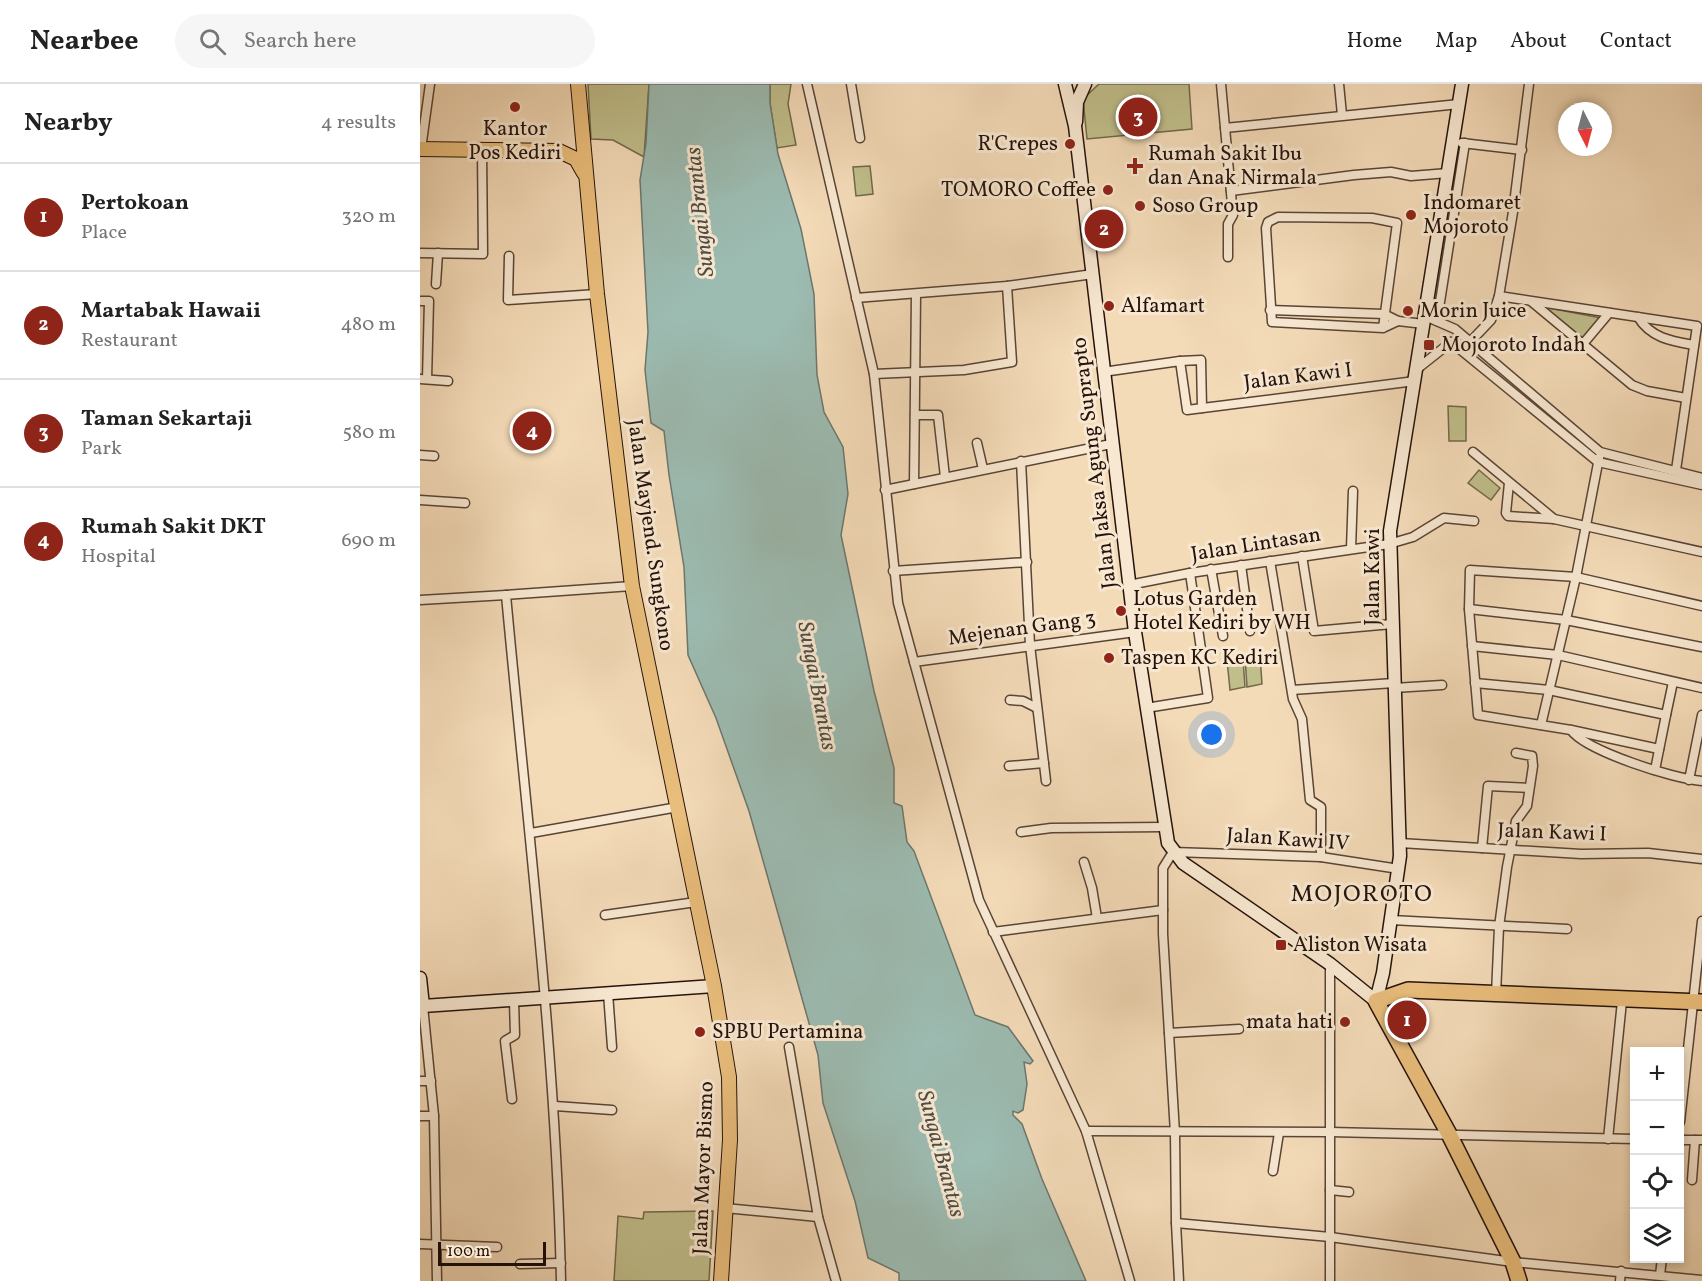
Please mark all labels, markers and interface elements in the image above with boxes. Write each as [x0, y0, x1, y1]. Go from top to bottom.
search box [175, 14, 595, 68]
text: Nearbee [30, 22, 139, 61]
icon: search [196, 25, 229, 58]
text: Search here [244, 26, 356, 57]
text: Home [1347, 27, 1402, 56]
text: Map [1435, 27, 1477, 56]
text: About [1510, 27, 1567, 56]
text: Contact [1600, 27, 1672, 56]
pin: 3 [1118, 94, 1158, 140]
marker: Kantor Pos Kediri [508, 100, 522, 114]
north arrow [1558, 102, 1612, 156]
text: Nearby [24, 105, 113, 141]
text: 4 results [321, 109, 396, 137]
place label: Kantor Pos Kediri [469, 115, 561, 168]
place label: R'Crepes [978, 130, 1058, 159]
marker: R'Crepes [1063, 137, 1077, 151]
place label: Rumah Sakit Ibu dan Anak Nirmala [1148, 140, 1317, 193]
water label: Sungai Brantas [679, 146, 723, 278]
marker: Rumah Sakit Ibu dan Anak Nirmala [1126, 157, 1144, 175]
place label: TOMORO Coffee [941, 176, 1096, 205]
marker: TOMORO Coffee [1101, 183, 1115, 197]
text: Pertokoan [81, 188, 189, 219]
place label: Indomaret Mojoroto [1423, 189, 1521, 242]
place label: Soso Group [1152, 192, 1258, 221]
marker: Soso Group [1133, 199, 1147, 213]
text: 1 [39, 203, 48, 231]
text: 320 m [341, 203, 396, 231]
pin: 2 [1084, 206, 1124, 252]
marker: Indomaret Mojoroto [1404, 208, 1418, 222]
text: Place [81, 219, 127, 247]
place label: Alfamart [1121, 292, 1205, 321]
text: Martabak Hawaii [81, 296, 261, 327]
place label: Morin Juice [1420, 297, 1527, 326]
marker: Alfamart [1102, 299, 1116, 313]
marker: Morin Juice [1401, 304, 1415, 318]
text: 2 [38, 311, 49, 339]
text: 480 m [341, 311, 396, 339]
text: Restaurant [81, 327, 178, 355]
place label: Mojoroto Indah [1441, 331, 1586, 360]
street label: Jalan Jaksa Agung Suprapto [1065, 336, 1125, 590]
marker: Mojoroto Indah [1422, 338, 1436, 352]
street label: Jalan Kawi I [1242, 356, 1354, 398]
text: Taman Sekartaji [81, 404, 252, 435]
pin: 4 [512, 408, 552, 454]
street label: Jalan Mayjend. Sungkono [619, 417, 681, 653]
text: 3 [38, 419, 49, 447]
text: 580 m [343, 419, 396, 447]
text: Park [81, 435, 122, 463]
text: Rumah Sakit DKT [81, 512, 266, 543]
street label: Jalan Lintasan [1189, 520, 1323, 570]
text: 4 [37, 527, 50, 555]
text: 690 m [341, 527, 396, 555]
street label: Jalan Kawi [1359, 528, 1388, 626]
text: Hospital [81, 543, 156, 571]
place label: Lotus Garden Hotel Kediri by WH [1133, 585, 1311, 638]
street label: Mejenan Gang 3 [946, 604, 1098, 654]
marker: Lotus Garden Hotel Kediri by WH [1114, 604, 1128, 618]
water label: Sungai Brantas [788, 619, 844, 753]
place label: Taspen KC Kediri [1121, 644, 1278, 673]
marker: Taspen KC Kediri [1102, 651, 1116, 665]
your location [1197, 720, 1226, 749]
street label: Jalan Kawi I [1497, 817, 1607, 849]
street label: Jalan Kawi IV [1225, 821, 1351, 859]
district label: MOJOROTO [1291, 878, 1433, 912]
place label: Aliston Wisata [1293, 931, 1428, 960]
marker: Aliston Wisata [1274, 938, 1288, 952]
pin: 1 [1388, 998, 1426, 1042]
place label: mata hati [1246, 1008, 1333, 1037]
marker: mata hati [1338, 1015, 1352, 1029]
place label: SPBU Pertamina [712, 1018, 864, 1047]
marker: SPBU Pertamina [693, 1025, 707, 1039]
map controls [1630, 1047, 1684, 1263]
button: + [1630, 1047, 1684, 1101]
street label: Jalan Mayor Bismo [686, 1081, 722, 1255]
water label: Sungai Brantas [908, 1087, 972, 1221]
button: − [1630, 1101, 1684, 1155]
button: locate [1630, 1155, 1684, 1209]
button: layers [1630, 1209, 1684, 1263]
scale bar [438, 1239, 546, 1266]
text: 100 m [447, 1241, 490, 1263]

